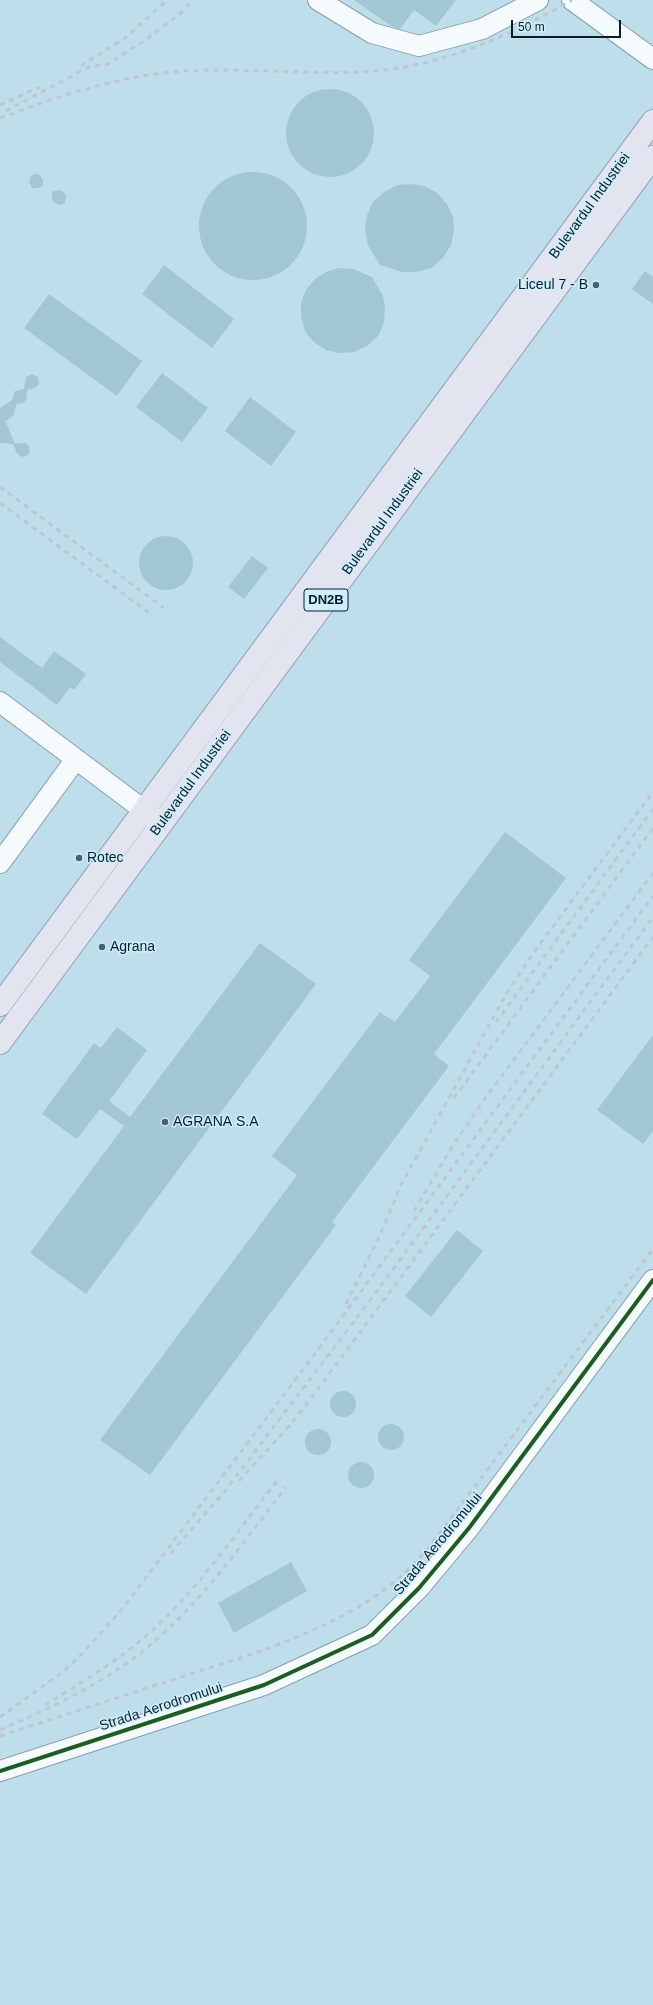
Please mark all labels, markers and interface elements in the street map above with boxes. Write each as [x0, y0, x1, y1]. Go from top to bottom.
scale bar [513, 12, 623, 38]
text: 50 m [518, 20, 545, 34]
street label: Bulevardul Industriei [546, 150, 634, 262]
place label: Liceul 7 - B [518, 277, 588, 293]
marker: Liceul 7 - B [591, 280, 601, 290]
street label: Bulevardul Industriei [339, 466, 427, 578]
road number: DN2B [304, 589, 348, 611]
street label: Bulevardul Industriei [147, 727, 235, 839]
place label: Rotec [87, 850, 124, 866]
marker: Rotec [74, 853, 84, 863]
place label: Agrana [110, 939, 155, 955]
marker: Agrana [97, 942, 107, 952]
place label: AGRANA S.A [173, 1114, 259, 1130]
marker: AGRANA S.A [160, 1117, 170, 1127]
street label: Strada Aerodromului [390, 1489, 486, 1599]
street label: Strada Aerodromului [97, 1679, 225, 1735]

